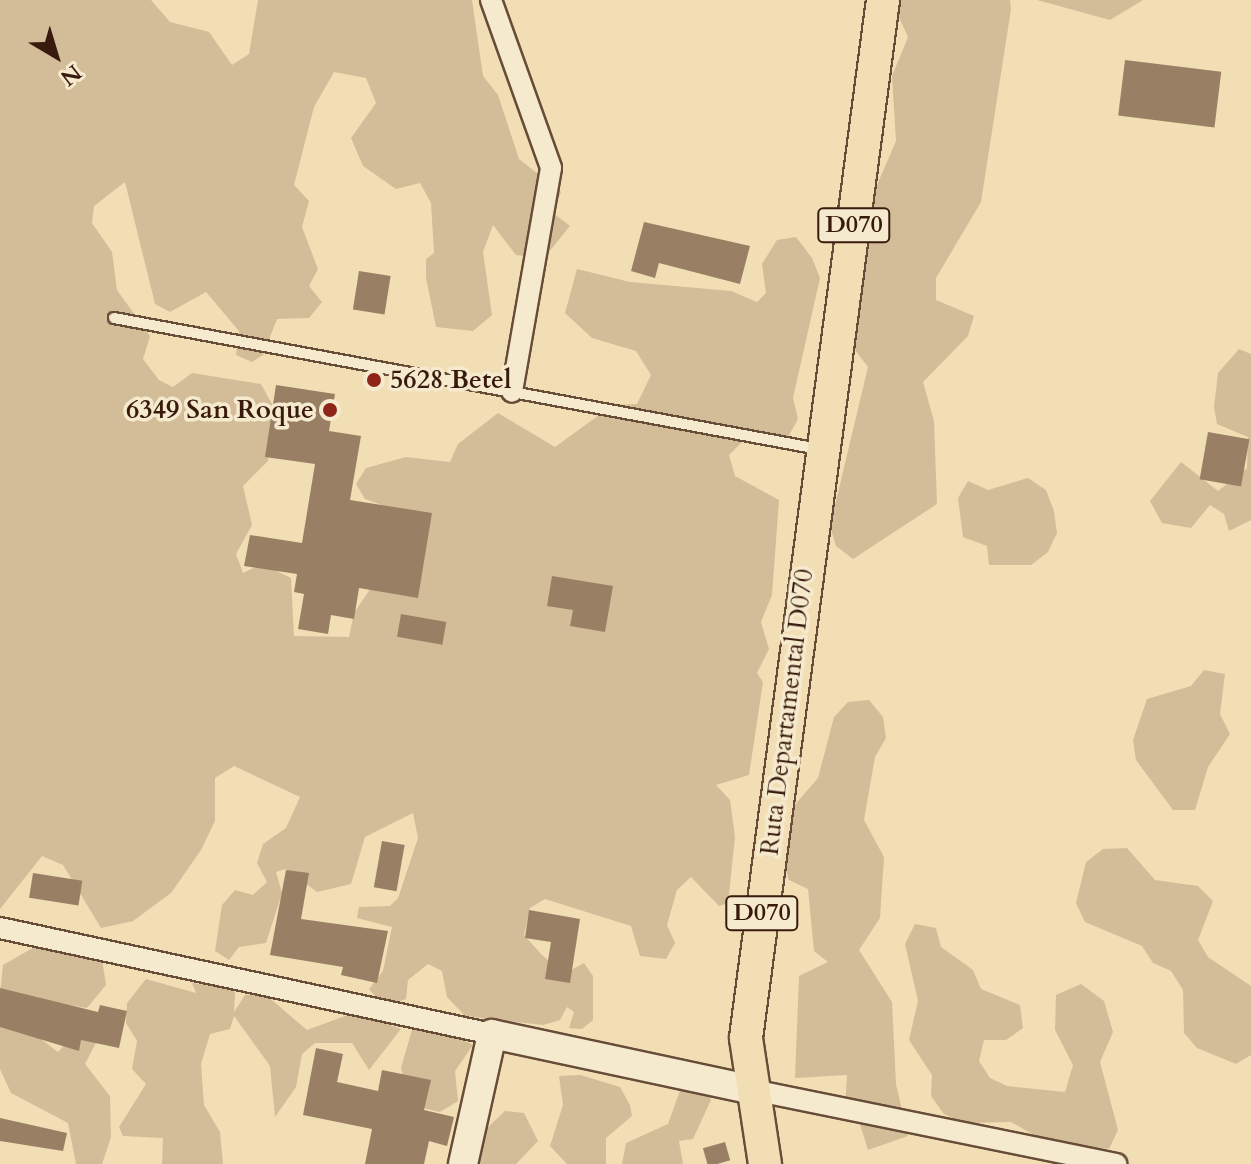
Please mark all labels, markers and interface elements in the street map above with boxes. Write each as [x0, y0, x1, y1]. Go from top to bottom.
north arrow [16, 16, 96, 96]
text: N [54, 57, 88, 93]
road number: D070 [816, 205, 892, 245]
place label: 5628 Betel [390, 364, 512, 396]
marker: 5628 Betel [365, 371, 383, 389]
place label: 6349 San Roque [126, 394, 314, 426]
marker: 6349 San Roque [321, 401, 339, 419]
street label: Ruta Departamental D070 [754, 567, 820, 857]
road number: D070 [724, 893, 800, 933]

